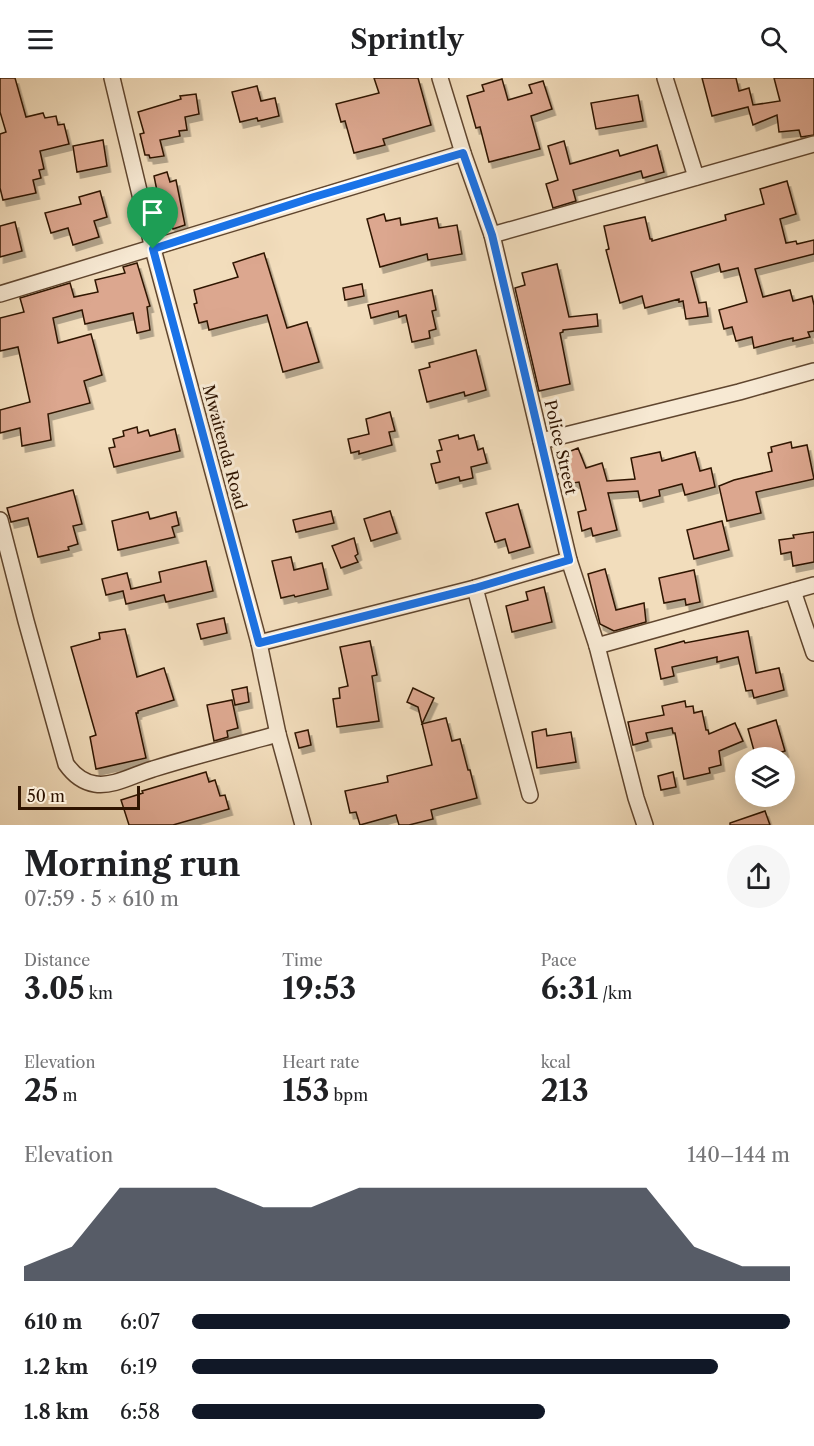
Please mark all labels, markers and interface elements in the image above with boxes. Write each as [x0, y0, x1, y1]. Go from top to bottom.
icon: menu [24, 23, 57, 56]
text: Sprintly [350, 23, 464, 56]
icon: search [757, 23, 790, 56]
pin [127, 187, 178, 249]
icon: arrive [136, 196, 169, 229]
street label: Mwaitenda Road [199, 382, 251, 512]
street label: Police Street [540, 398, 582, 497]
map controls [735, 747, 795, 807]
button: layers [735, 747, 795, 807]
scale bar [18, 783, 140, 810]
text: 50 m [27, 786, 65, 806]
text: Morning run [24, 844, 240, 885]
button: share [727, 845, 790, 908]
text: 07:59 · 5 × 610 m [24, 887, 179, 911]
text: Distance [24, 950, 90, 970]
text: Time [282, 950, 323, 970]
text: Pace [541, 950, 577, 970]
text: 3.05 [24, 970, 85, 1007]
text: 19:53 [282, 970, 356, 1007]
text: 6:31 [541, 970, 598, 1007]
text: km [85, 983, 113, 1003]
text: /km [598, 983, 632, 1003]
text: Elevation [24, 1052, 95, 1072]
text: Heart rate [282, 1052, 359, 1072]
text: kcal [541, 1052, 571, 1072]
text: 25 [24, 1072, 58, 1109]
text: 153 [282, 1072, 329, 1109]
text: 213 [541, 1072, 589, 1109]
text: m [58, 1085, 77, 1105]
text: bpm [329, 1085, 368, 1105]
text: Elevation [24, 1143, 113, 1167]
text: 140–144 m [687, 1143, 790, 1167]
text: 610 m [24, 1310, 82, 1334]
text: 6:07 [120, 1310, 160, 1334]
text: 1.2 km [24, 1355, 88, 1379]
text: 6:19 [120, 1355, 157, 1379]
text: 1.8 km [24, 1400, 89, 1424]
text: 6:58 [120, 1400, 160, 1424]

